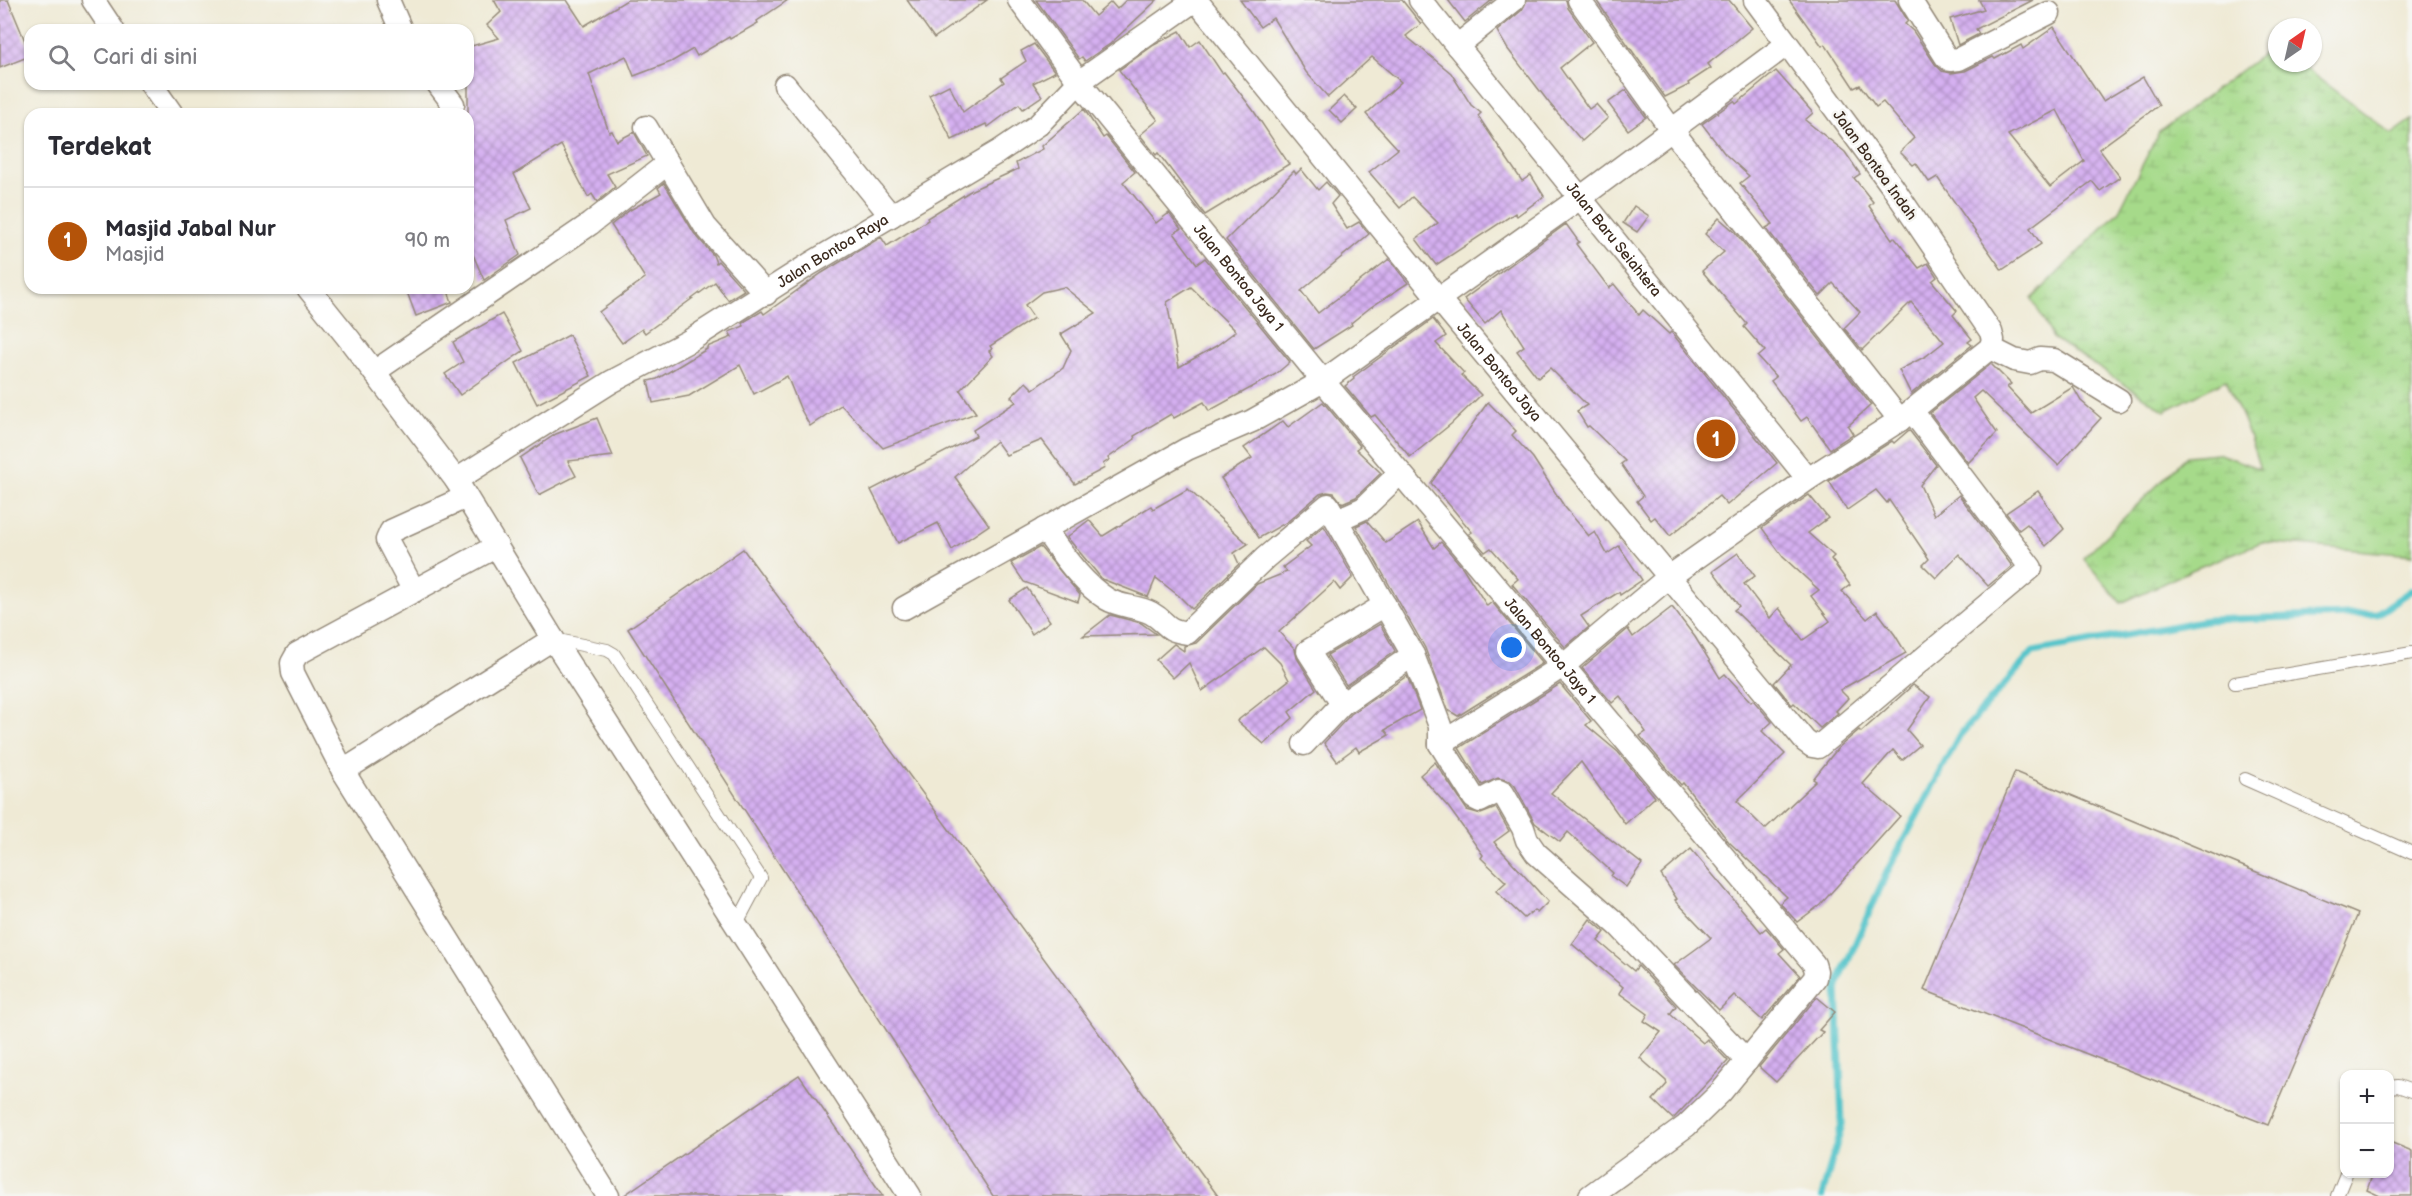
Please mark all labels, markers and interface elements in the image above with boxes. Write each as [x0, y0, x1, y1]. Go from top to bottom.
north arrow [2268, 18, 2322, 72]
search box [24, 24, 474, 90]
icon: search [45, 41, 78, 74]
text: Cari di sini [93, 44, 197, 71]
street label: Jalan Bontoa Indah [1828, 107, 1921, 224]
text: Terdekat [48, 132, 151, 163]
street label: Jalan Baru Seiahtera [1562, 179, 1665, 301]
street label: Jalan Bontoa Raya [774, 210, 892, 293]
text: Masjid Jabal Nur [105, 216, 276, 243]
street label: Jalan Bontoa Jaya 1 [1189, 220, 1288, 335]
text: 1 [63, 229, 72, 253]
text: 90 m [405, 229, 450, 253]
text: Masjid [105, 243, 164, 267]
street label: Jalan Bontoa Jaya [1452, 319, 1545, 426]
pin: 1 [1696, 416, 1736, 462]
street label: Jalan Bontoa Jaya 1 [1500, 594, 1600, 708]
your location [1497, 633, 1526, 662]
map controls [2340, 1070, 2394, 1178]
button: + [2340, 1070, 2394, 1124]
button: − [2340, 1124, 2394, 1178]

